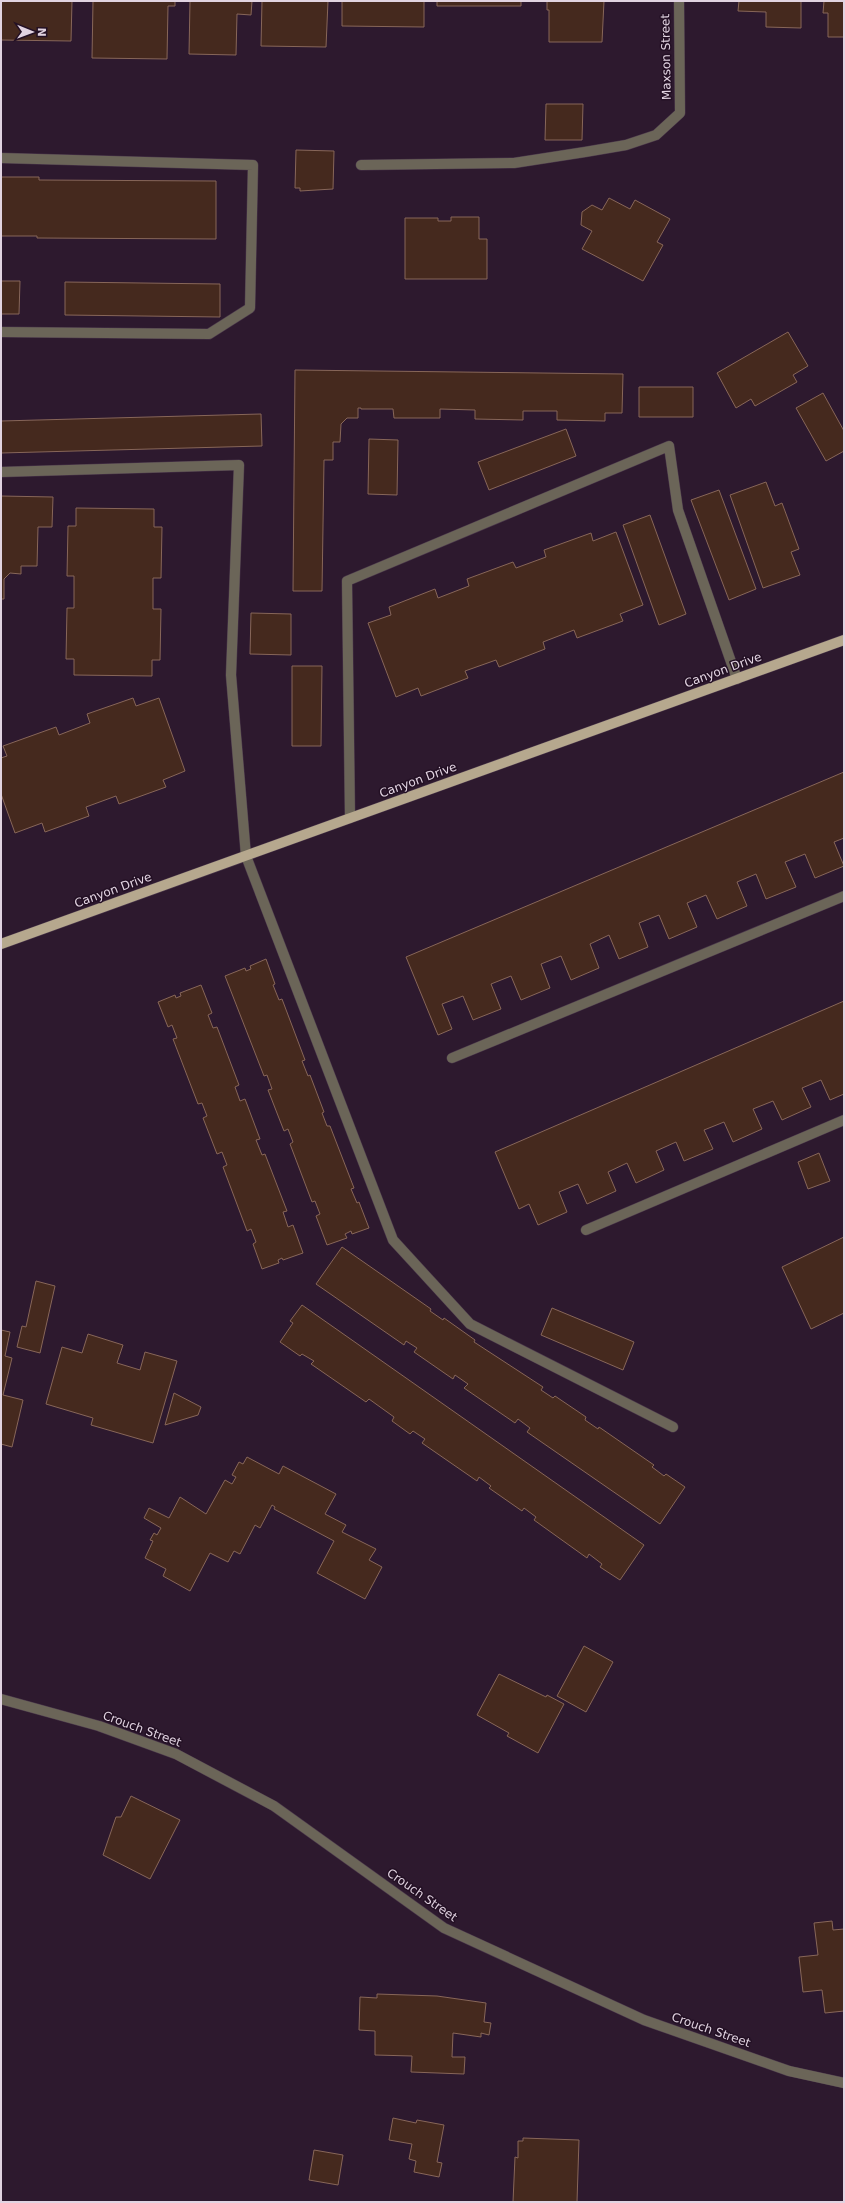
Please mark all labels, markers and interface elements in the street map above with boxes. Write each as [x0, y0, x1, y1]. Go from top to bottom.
north arrow [12, 12, 52, 52]
street label: Maxson Street [658, 13, 674, 100]
text: N [35, 27, 48, 37]
street label: Canyon Drive [682, 650, 764, 690]
street label: Canyon Drive [377, 760, 459, 800]
street label: Canyon Drive [72, 870, 154, 910]
street label: Crouch Street [101, 1708, 183, 1750]
street label: Crouch Street [384, 1866, 460, 1925]
street label: Crouch Street [670, 2010, 753, 2050]

